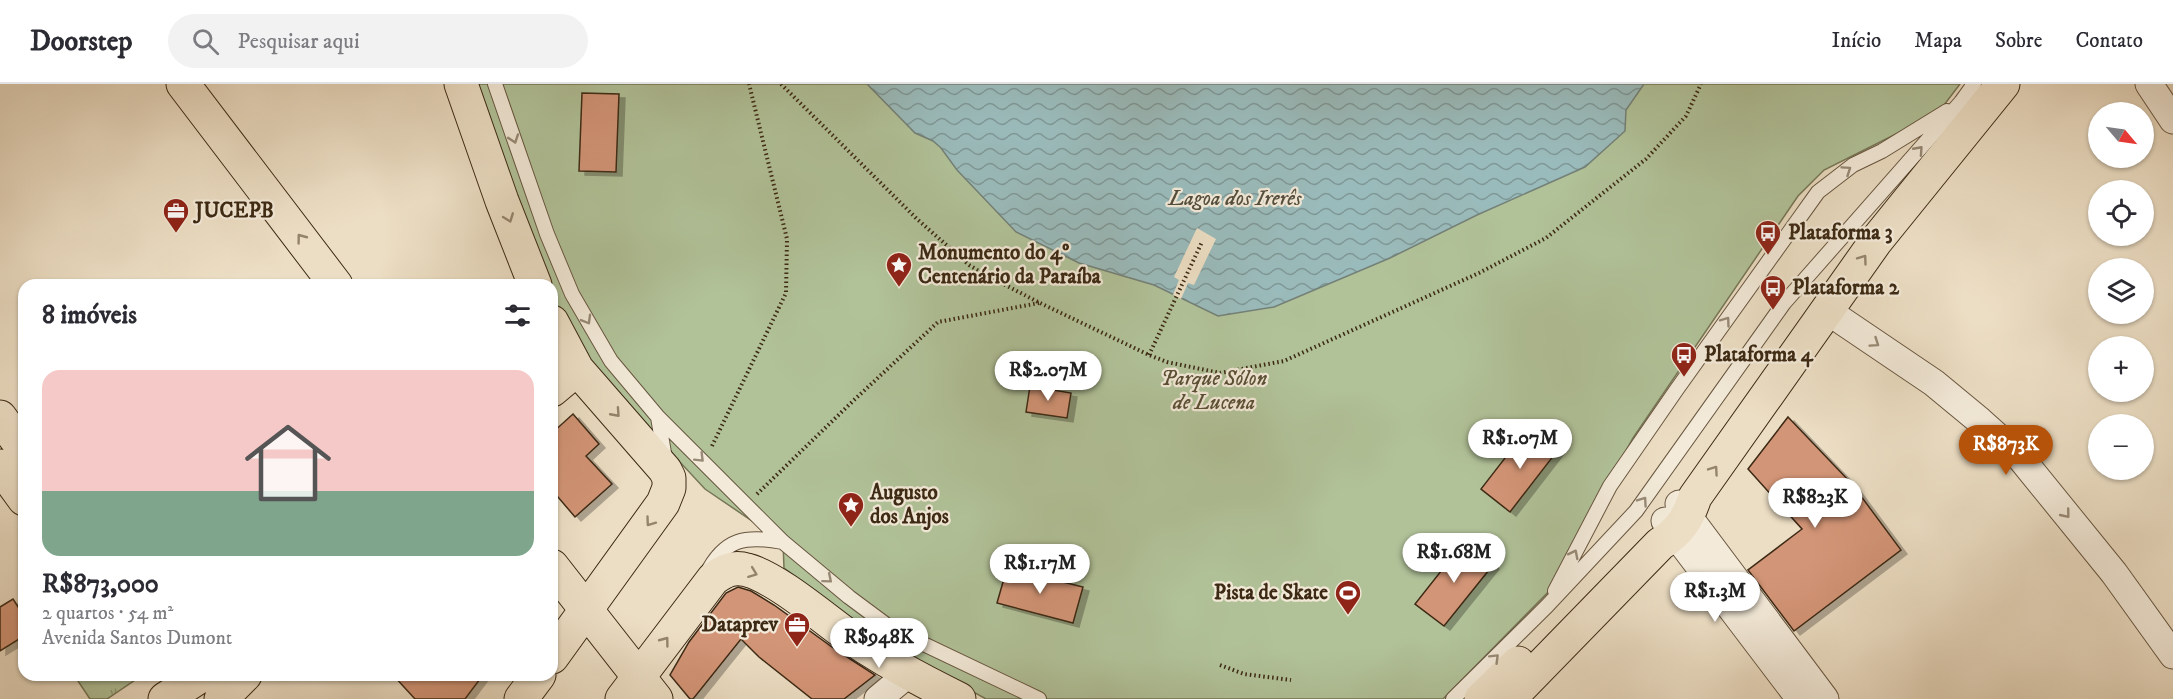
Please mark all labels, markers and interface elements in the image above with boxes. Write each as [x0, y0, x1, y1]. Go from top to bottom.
search box [168, 14, 588, 68]
text: Doorstep [30, 24, 132, 59]
icon: search [189, 25, 222, 58]
text: Pesquisar aqui [237, 28, 360, 55]
text: Início [1832, 28, 1881, 54]
text: Mapa [1914, 28, 1962, 54]
text: Sobre [1995, 28, 2042, 54]
text: Contato [2075, 28, 2143, 54]
north arrow [2088, 102, 2154, 168]
map controls [2088, 102, 2154, 480]
one-way arrow [507, 133, 520, 144]
one-way arrow [1912, 146, 1923, 156]
one-way arrow [1841, 166, 1852, 177]
button: locate [2088, 180, 2154, 246]
water label: Lagoa dos Irerês [1166, 185, 1303, 212]
office icon: JUCEPB [161, 196, 191, 234]
place label: JUCEPB [193, 198, 274, 224]
one-way arrow [502, 212, 514, 223]
bus stop icon: Plataforma 3 [1753, 218, 1783, 256]
place label: Plataforma 3 [1788, 220, 1893, 246]
one-way arrow [297, 234, 308, 245]
place label: Monumento do 4º Centenário da Paraíba [918, 240, 1102, 290]
place icon: Monumento do 4º Centenário da Paraíba [884, 250, 914, 288]
one-way arrow [1856, 255, 1867, 266]
button: layers [2088, 258, 2154, 324]
bus stop icon: Plataforma 2 [1758, 273, 1788, 311]
place label: Plataforma 2 [1792, 275, 1900, 301]
text: 8 imóveis [42, 299, 137, 332]
icon: filters [501, 299, 534, 332]
one-way arrow [580, 314, 592, 324]
one-way arrow [1719, 316, 1730, 327]
one-way arrow [1868, 336, 1879, 347]
button: + [2088, 336, 2154, 402]
bus stop icon: Plataforma 4 [1669, 340, 1699, 378]
place label: Plataforma 4 [1704, 342, 1814, 368]
pin: R$2.07M [993, 351, 1103, 402]
text: R$2.07M [1009, 358, 1087, 383]
park label: Parque Sólon de Lucena [1161, 366, 1268, 416]
one-way arrow [609, 406, 620, 416]
icon: home [234, 409, 342, 517]
button: − [2088, 414, 2154, 480]
pin: R$1.07M [1465, 419, 1575, 470]
pin: R$873K [1957, 425, 2055, 476]
text: R$1.07M [1482, 426, 1558, 451]
text: R$873K [1973, 432, 2039, 457]
one-way arrow [692, 451, 703, 462]
one-way arrow [1707, 466, 1718, 477]
pin: R$823K [1766, 478, 1864, 529]
place label: Augusto dos Anjos [869, 480, 949, 531]
text: R$823K [1782, 485, 1848, 510]
place icon: Augusto dos Anjos [836, 490, 866, 528]
one-way arrow [1636, 496, 1647, 507]
one-way arrow [2059, 507, 2070, 518]
one-way arrow [646, 515, 657, 526]
pin: R$1.68M [1399, 533, 1509, 584]
text: R$1.68M [1417, 540, 1492, 565]
pin: R$1.17M [985, 544, 1095, 595]
one-way arrow [1567, 550, 1578, 561]
text: R$1.17M [1004, 551, 1076, 576]
one-way arrow [747, 565, 757, 578]
text: R$873,000 [42, 568, 159, 601]
one-way arrow [821, 572, 832, 583]
pin: R$1.3M [1666, 572, 1764, 623]
sports icon: Pista de Skate [1333, 578, 1363, 616]
text: R$1.3M [1684, 579, 1746, 604]
place label: Pista de Skate [1214, 580, 1328, 606]
text: 2 quartos · 54 m² [42, 601, 173, 626]
office icon: Dataprev [782, 610, 812, 648]
place label: Dataprev [702, 612, 779, 638]
pin: R$948K [830, 618, 928, 669]
text: R$948K [844, 625, 914, 650]
text: Avenida Santos Dumont [42, 626, 232, 651]
one-way arrow [657, 636, 668, 647]
one-way arrow [1488, 654, 1498, 665]

